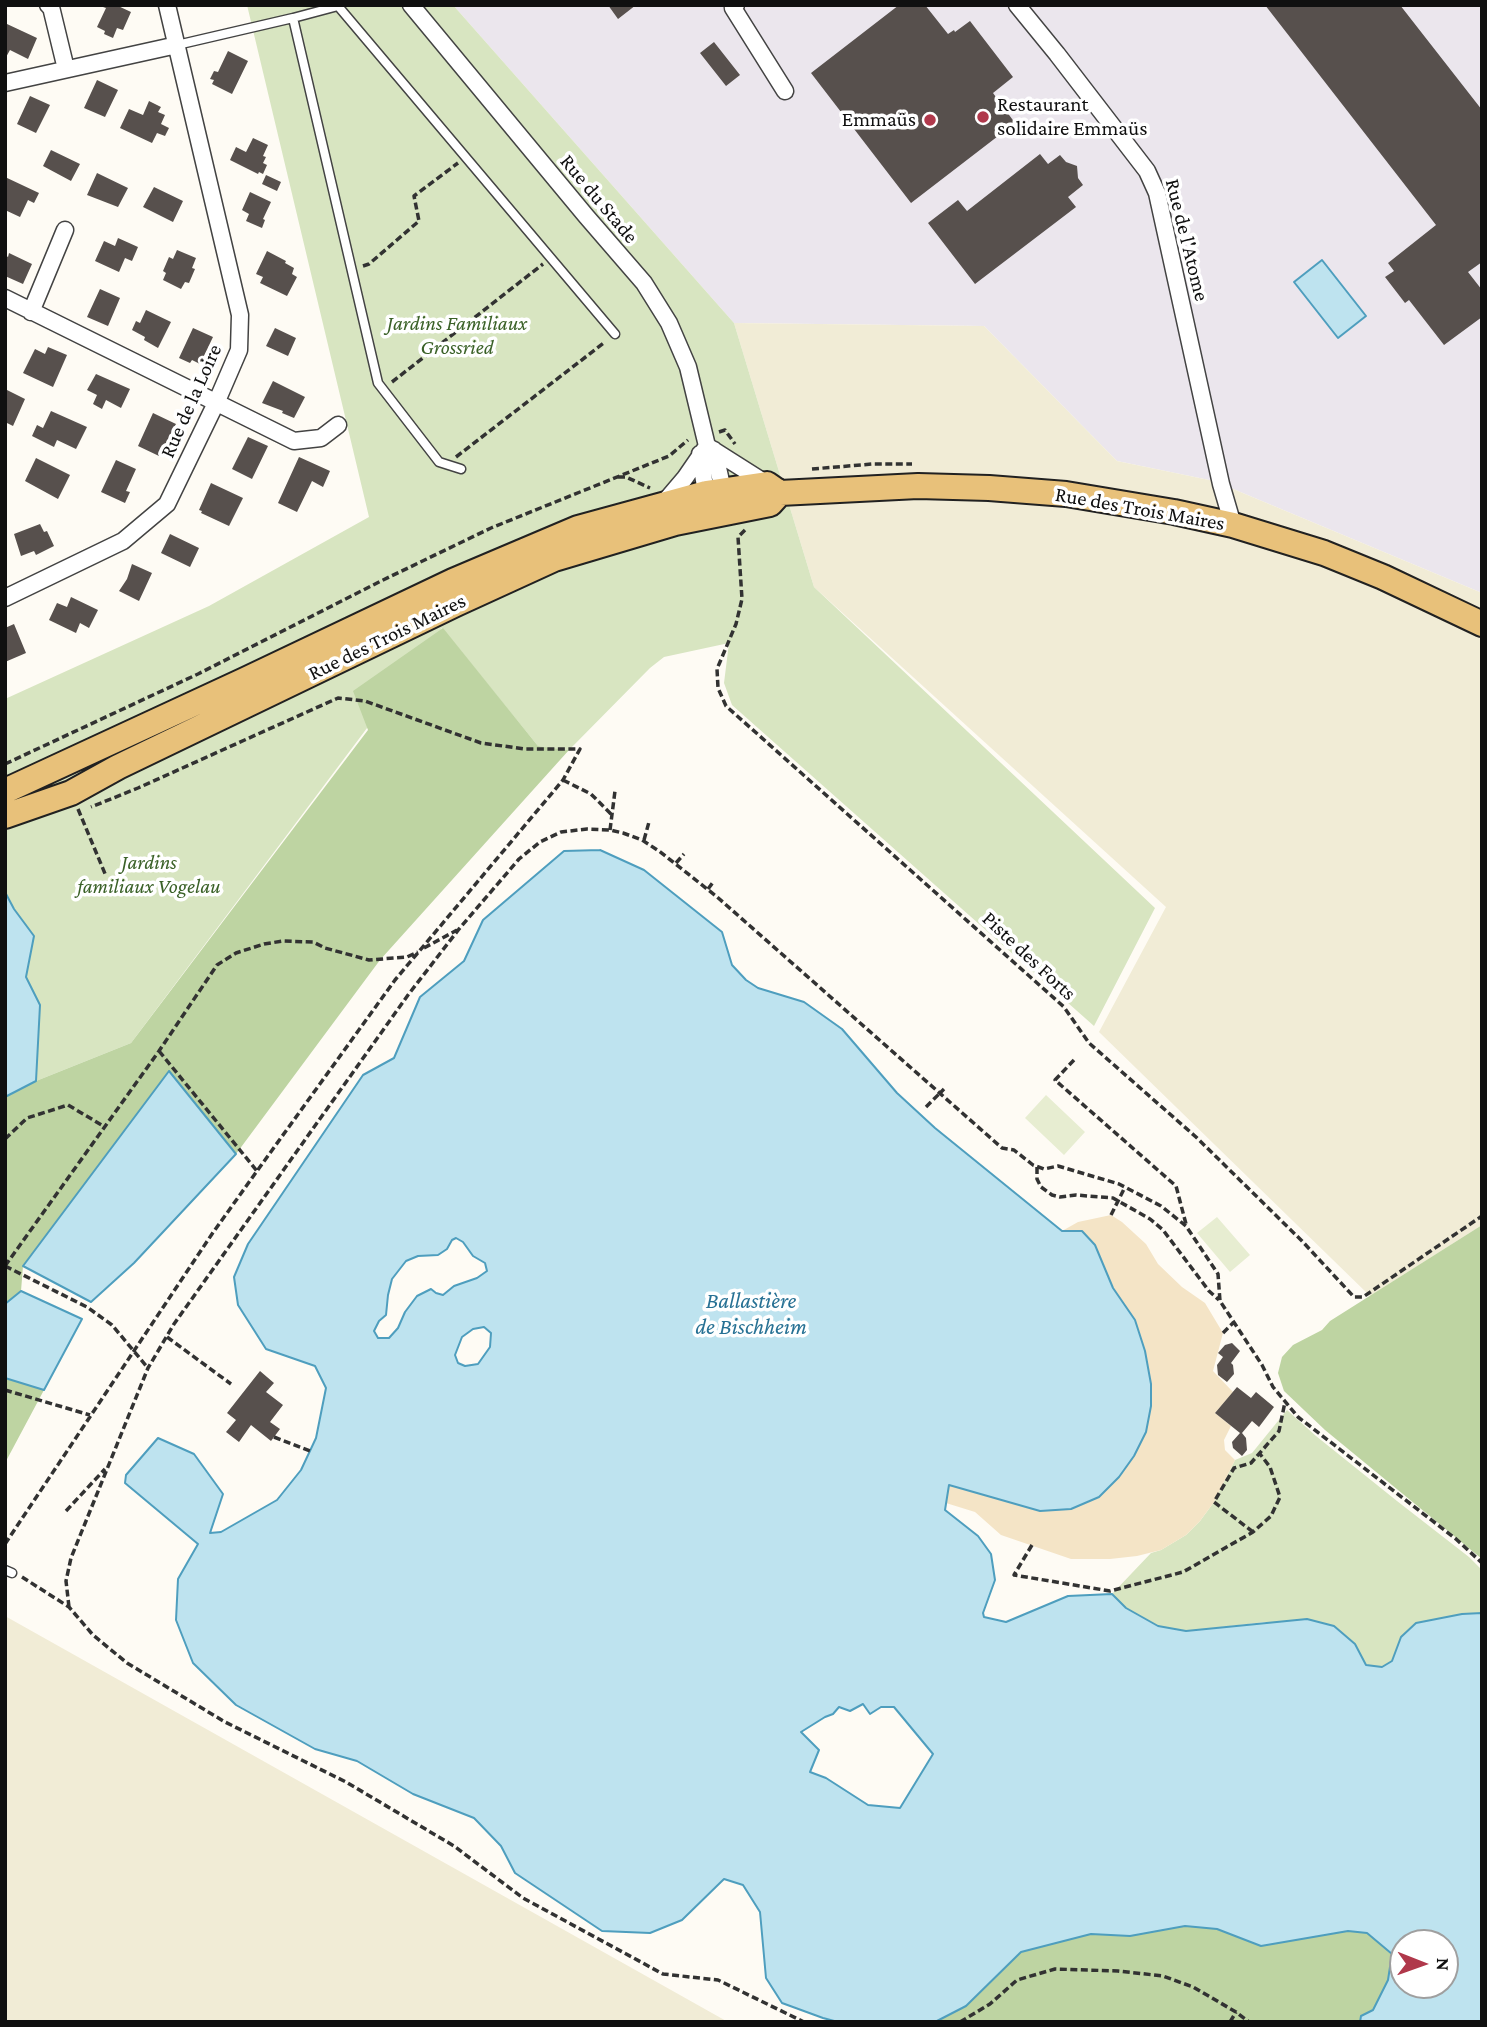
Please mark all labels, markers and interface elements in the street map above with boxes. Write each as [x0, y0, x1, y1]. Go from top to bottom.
place label: Restaurant solidaire Emmaüs [997, 92, 1147, 142]
place label: Emmaüs [842, 107, 916, 133]
marker: Restaurant solidaire Emmaüs [975, 109, 991, 125]
marker: Emmaüs [922, 112, 938, 128]
street label: Rue du Stade [554, 149, 644, 249]
street label: Rue de l'Atome [1160, 176, 1214, 304]
park label: Jardins Familiaux Grossried [387, 311, 527, 361]
street label: Rue de la Loire [155, 340, 227, 462]
street label: Rue des Trois Maires [1053, 482, 1227, 536]
street label: Rue des Trois Maires [304, 588, 470, 686]
park label: Jardins familiaux Vogelau [77, 850, 221, 900]
street label: Piste des Forts [977, 906, 1081, 1006]
water label: Ballastière de Bischheim [695, 1287, 807, 1341]
north arrow [1389, 1929, 1459, 1999]
text: N [1433, 1958, 1454, 1971]

